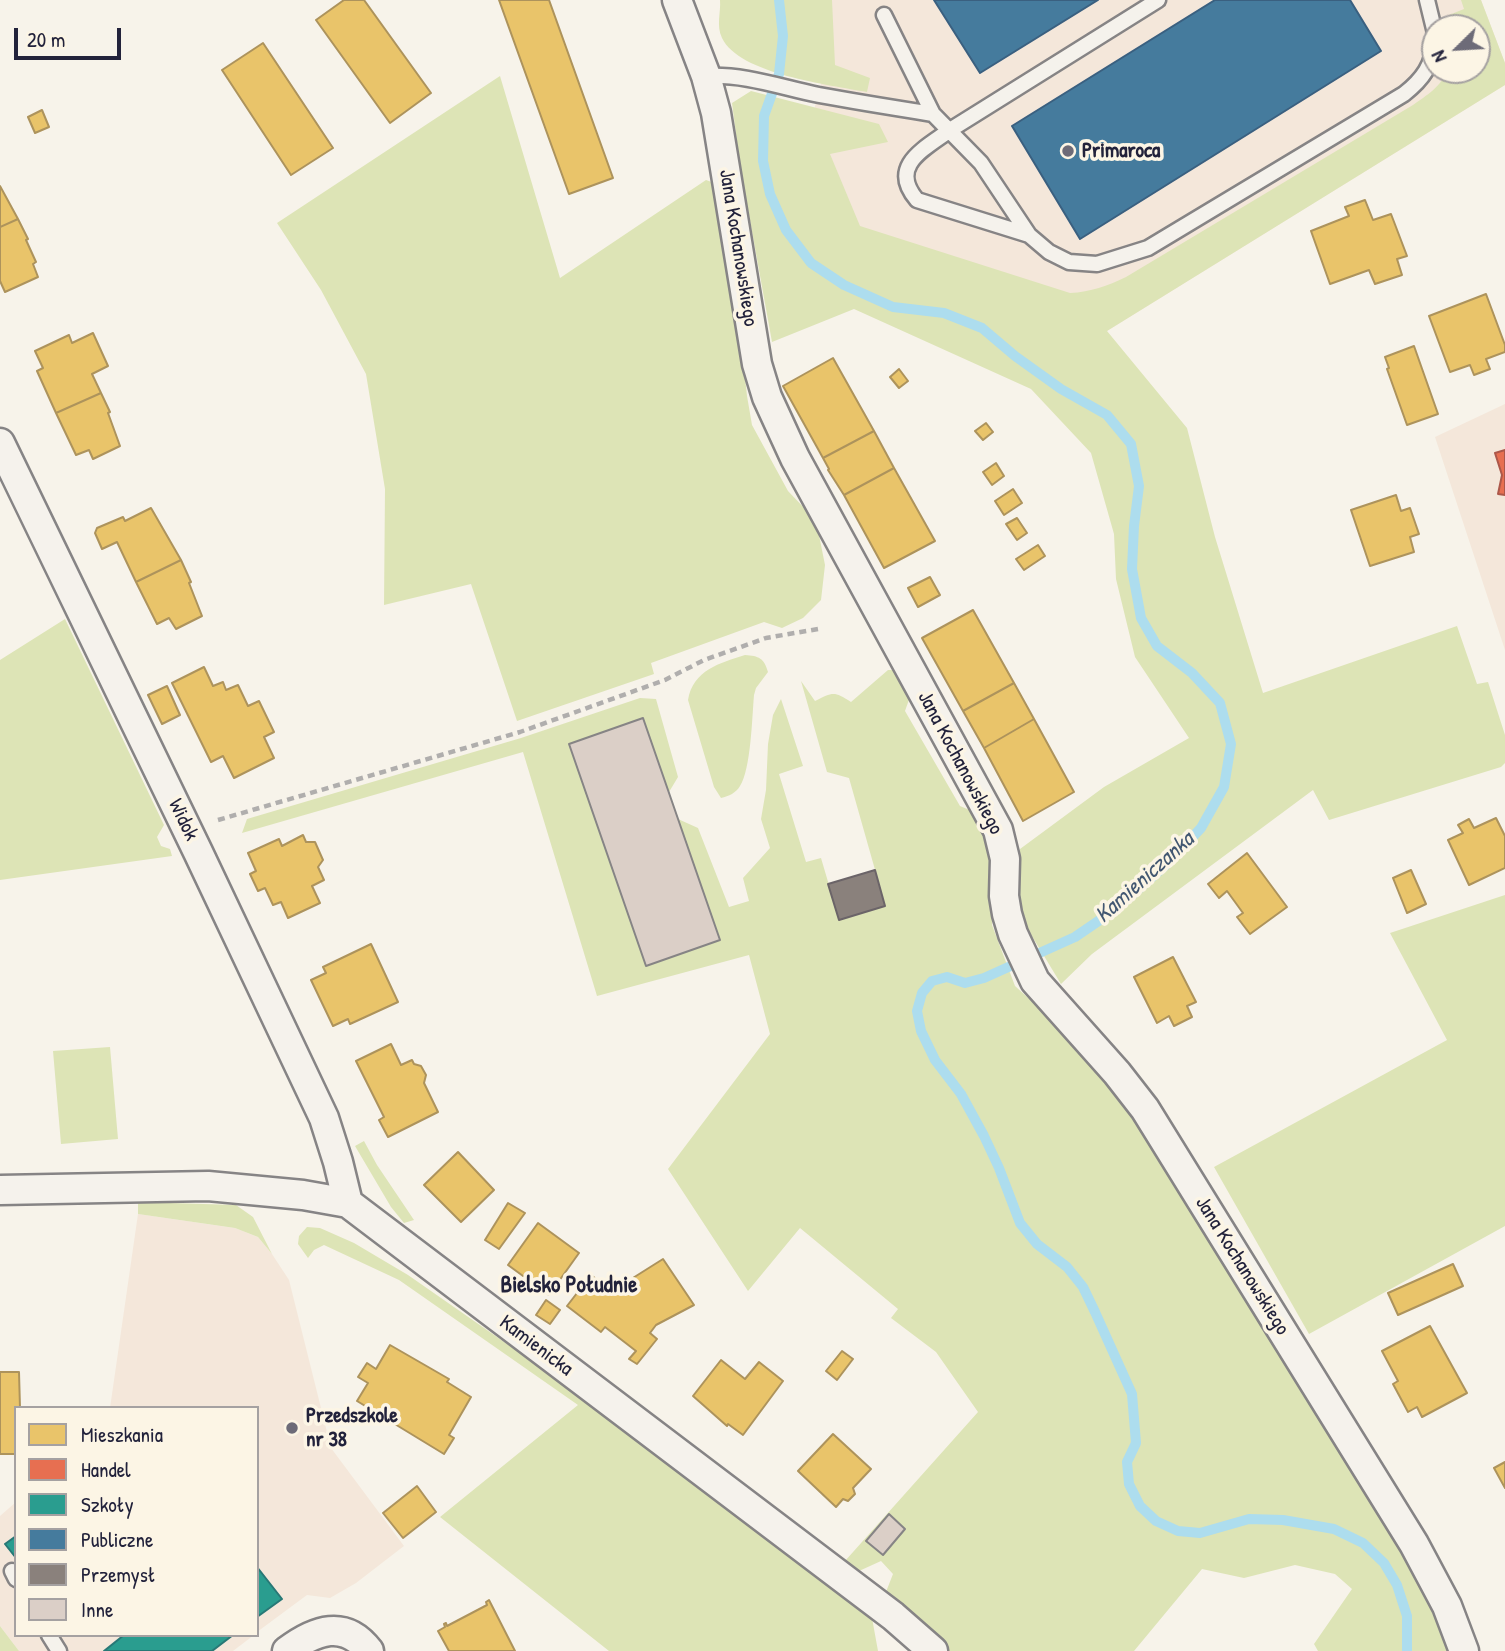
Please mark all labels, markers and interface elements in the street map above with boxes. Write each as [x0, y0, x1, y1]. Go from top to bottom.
scale bar [18, 14, 124, 58]
north arrow [1421, 14, 1491, 84]
text: 20 m [27, 25, 65, 54]
text: N [1425, 47, 1453, 67]
place label: Primaroca [1082, 138, 1160, 164]
marker: Primaroca [1060, 143, 1076, 159]
street label: Jana Kochanowskiego [713, 168, 763, 328]
street label: Jana Kochanowskiego [912, 687, 1008, 839]
street label: Widok [162, 795, 204, 845]
water label: Kamieniczanka [1090, 826, 1200, 930]
street label: Jana Kochanowskiego [1189, 1192, 1295, 1340]
district label: Bielsko Południe [501, 1272, 637, 1300]
street label: Kamienicka [494, 1310, 578, 1382]
place label: Przedszkole nr 38 [306, 1403, 398, 1453]
legend [14, 1406, 259, 1637]
text: Mieszkania [81, 1420, 163, 1449]
marker: Przedszkole nr 38 [284, 1420, 300, 1436]
text: Handel [81, 1455, 131, 1484]
text: Szkoły [81, 1490, 134, 1519]
text: Publiczne [81, 1525, 153, 1554]
text: Przemysł [81, 1560, 156, 1589]
text: Inne [81, 1595, 113, 1624]

